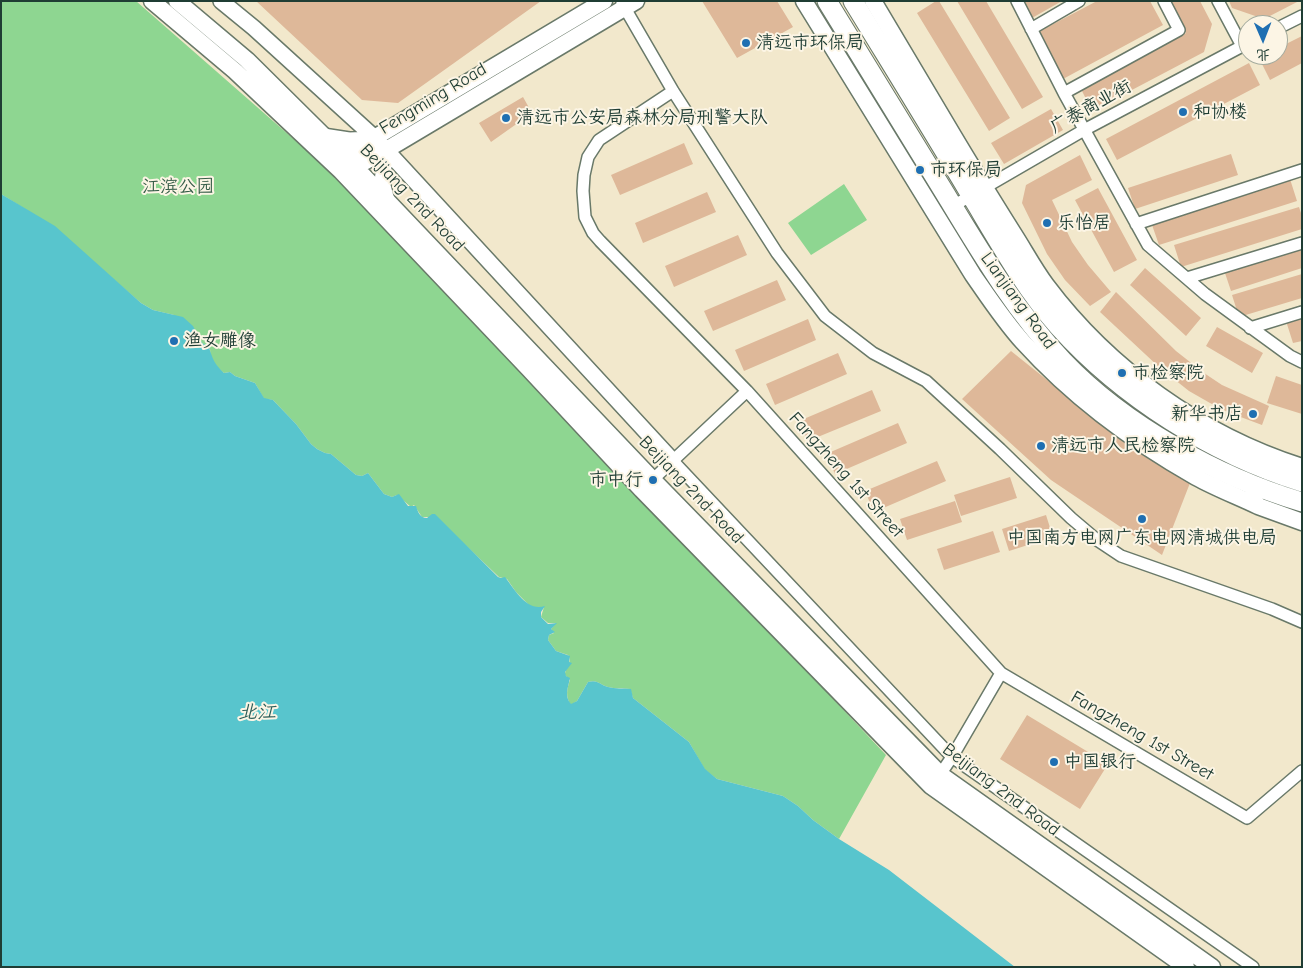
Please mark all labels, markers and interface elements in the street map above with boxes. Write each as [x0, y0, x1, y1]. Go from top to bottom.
north arrow [1238, 15, 1288, 65]
place label: 清远市环保局 [756, 32, 864, 54]
marker: 清远市环保局 [740, 37, 752, 49]
text: 北 [1256, 46, 1270, 63]
street label: Fengming Road [375, 59, 491, 139]
street label: 广泰商业街 [1046, 76, 1136, 138]
place label: 和协楼 [1193, 101, 1247, 123]
marker: 和协楼 [1177, 106, 1189, 118]
place label: 清远市公安局森林分局刑警大队 [516, 107, 768, 129]
marker: 清远市公安局森林分局刑警大队 [500, 112, 512, 124]
street label: Beijiang 2nd Road [355, 140, 469, 256]
place label: 市环保局 [930, 159, 1002, 181]
marker: 市环保局 [914, 164, 926, 176]
park label: 江滨公园 [142, 176, 214, 198]
place label: 乐怡居 [1057, 212, 1111, 234]
marker: 乐怡居 [1041, 217, 1053, 229]
street label: Lianjiang Road [976, 248, 1060, 354]
place label: 渔女雕像 [184, 330, 256, 352]
marker: 渔女雕像 [168, 335, 180, 347]
place label: 市检察院 [1132, 362, 1204, 384]
marker: 市检察院 [1116, 367, 1128, 379]
place label: 新华书店 [1171, 403, 1243, 425]
street label: Fangzheng 1st Street [784, 408, 908, 542]
marker: 新华书店 [1247, 408, 1259, 420]
street label: Beijiang 2nd Road [634, 432, 748, 548]
place label: 清远市人民检察院 [1051, 435, 1195, 457]
marker: 清远市人民检察院 [1035, 440, 1047, 452]
place label: 市中行 [589, 469, 643, 491]
marker: 市中行 [647, 474, 659, 486]
marker: 中国南方电网广东电网清城供电局 [1136, 513, 1148, 525]
place label: 中国南方电网广东电网清城供电局 [1007, 527, 1277, 549]
street label: Fangzheng 1st Street [1067, 686, 1217, 786]
water label: 北江 [238, 702, 276, 724]
street label: Beijiang 2nd Road [938, 739, 1064, 841]
place label: 中国银行 [1064, 751, 1136, 773]
marker: 中国银行 [1048, 756, 1060, 768]

